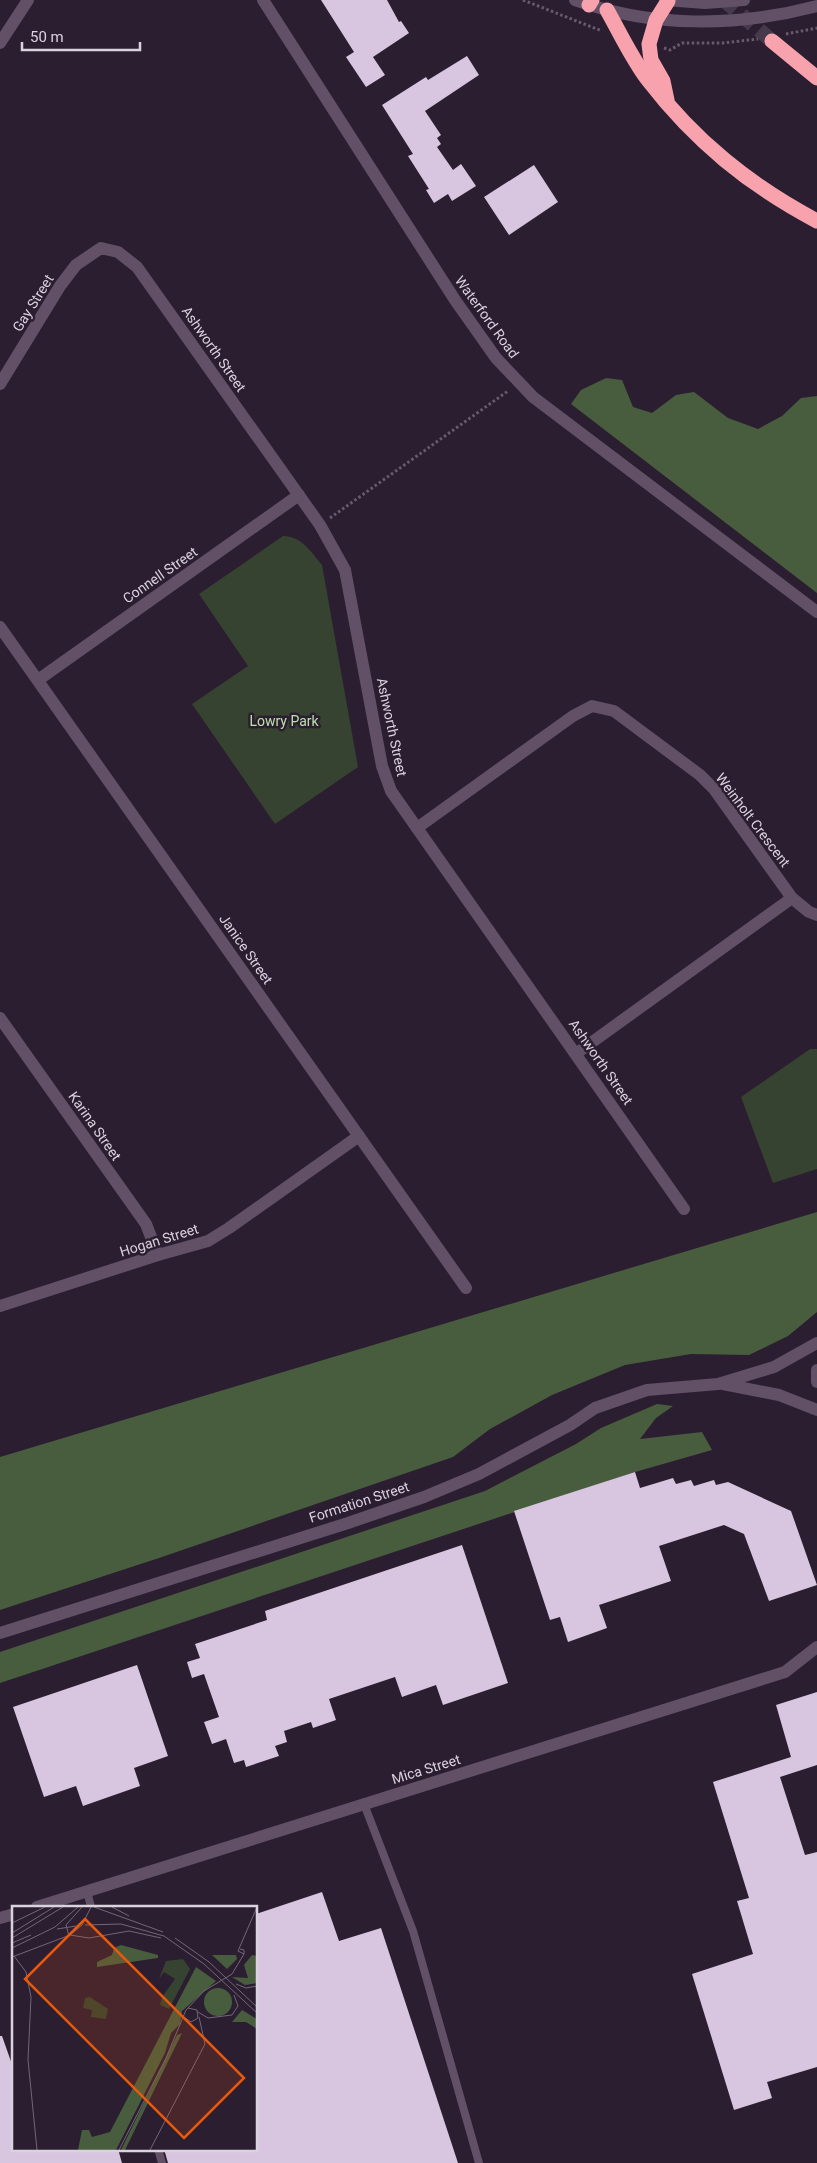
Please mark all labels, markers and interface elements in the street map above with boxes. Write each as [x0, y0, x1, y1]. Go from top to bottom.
scale bar [22, 20, 140, 52]
text: 50 m [30, 28, 64, 46]
street label: Gay Street [9, 271, 57, 334]
street label: Waterford Road [452, 273, 522, 361]
street label: Ashworth Street [179, 303, 250, 395]
street label: Connell Street [120, 543, 201, 607]
street label: Ashworth Street [374, 676, 410, 778]
park label: Lowry Park [249, 713, 320, 729]
street label: Weinholt Crescent [712, 770, 794, 870]
street label: Janice Street [216, 911, 276, 987]
street label: Ashworth Street [566, 1016, 637, 1108]
street label: Karina Street [65, 1089, 125, 1164]
street label: Hogan Street [118, 1220, 201, 1260]
street label: Formation Street [307, 1478, 411, 1526]
street label: Mica Street [390, 1751, 463, 1787]
inset map [12, 1906, 258, 2150]

